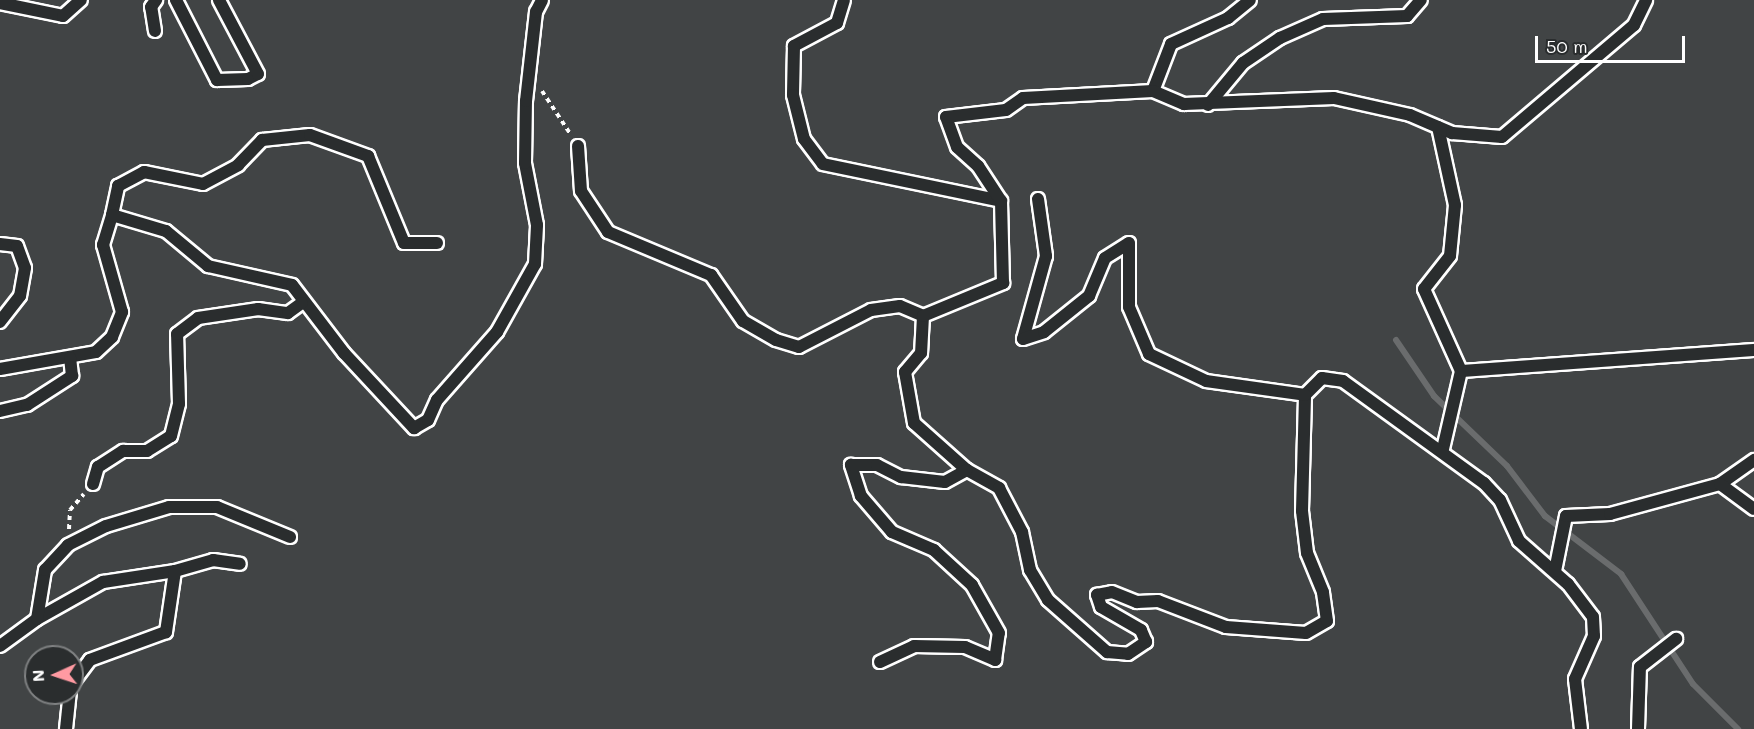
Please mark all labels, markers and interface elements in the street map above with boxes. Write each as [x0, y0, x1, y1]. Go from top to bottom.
scale bar [1538, 24, 1688, 62]
text: 50 m [1546, 34, 1588, 58]
north arrow [24, 645, 84, 705]
text: N [27, 669, 48, 682]

